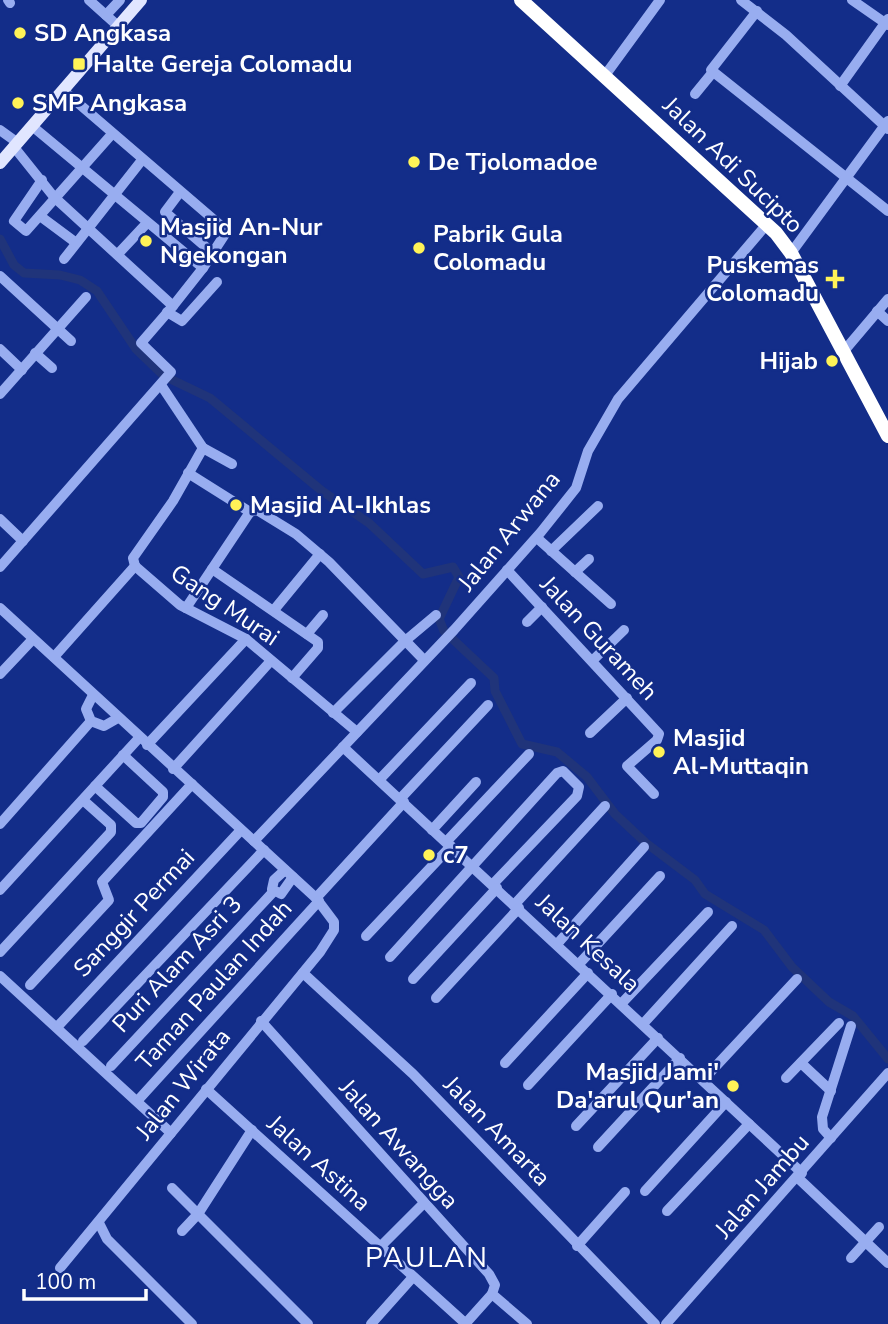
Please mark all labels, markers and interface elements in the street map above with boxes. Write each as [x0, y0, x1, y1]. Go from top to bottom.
place label: SD Angkasa [34, 17, 171, 49]
marker: SD Angkasa [12, 25, 28, 41]
place label: Halte Gereja Colomadu [93, 48, 352, 80]
marker: Halte Gereja Colomadu [71, 56, 87, 72]
place label: SMP Angkasa [32, 87, 187, 119]
street label: Jalan Adi Sucipto [655, 89, 810, 240]
marker: SMP Angkasa [10, 95, 26, 111]
place label: De Tjolomadoe [428, 146, 598, 178]
marker: De Tjolomadoe [406, 154, 422, 170]
place label: Masjid An-Nur Ngekongan [160, 211, 323, 271]
place label: Pabrik Gula Colomadu [433, 218, 563, 278]
marker: Masjid An-Nur Ngekongan [138, 233, 154, 249]
marker: Pabrik Gula Colomadu [411, 240, 427, 256]
place label: Puskemas Colomadu [706, 249, 819, 309]
marker: Puskemas Colomadu [825, 269, 845, 289]
place label: Hijab [760, 345, 818, 377]
marker: Hijab [824, 353, 840, 369]
street label: Jalan Arwana [450, 464, 567, 599]
place label: Masjid Al-Ikhlas [250, 489, 431, 521]
marker: Masjid Al-Ikhlas [228, 497, 244, 513]
street label: Gang Murai [164, 557, 286, 653]
street label: Jalan Gurameh [532, 568, 665, 707]
place label: Masjid Al-Muttaqin [673, 722, 809, 782]
marker: Masjid Al-Muttaqin [651, 744, 667, 760]
place label: c7 [443, 839, 469, 871]
street label: Sanggir Permai [66, 842, 202, 984]
marker: c7 [421, 847, 437, 863]
street label: Jalan Kesala [528, 886, 647, 1000]
street label: Puri Alam Asri 3 [105, 889, 249, 1039]
street label: Taman Paulan Indah [129, 893, 299, 1077]
street label: Jalan Wirata [128, 1022, 238, 1147]
place label: Masjid Jami' Da'arul Qur'an [556, 1056, 719, 1116]
street label: Jalan Amarta [436, 1068, 558, 1193]
street label: Jalan Awangga [332, 1072, 466, 1216]
marker: Masjid Jami' Da'arul Qur'an [725, 1078, 741, 1094]
street label: Jalan Astina [260, 1107, 378, 1218]
street label: Jalan Jambu [707, 1127, 816, 1246]
district label: PAULAN [365, 1239, 489, 1277]
scale bar [24, 1258, 147, 1302]
text: 100 m [35, 1268, 96, 1296]

